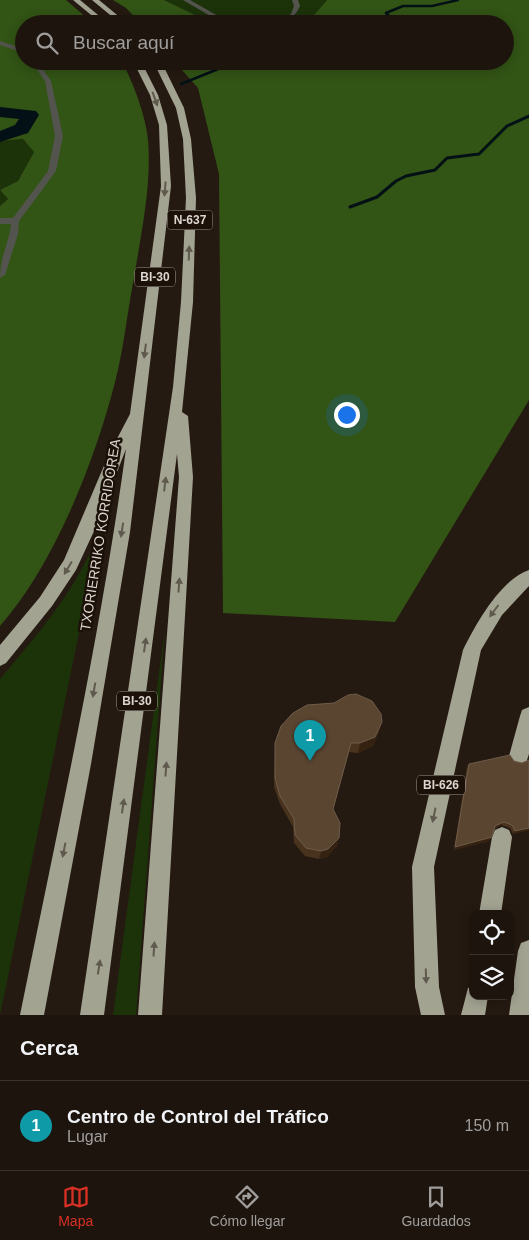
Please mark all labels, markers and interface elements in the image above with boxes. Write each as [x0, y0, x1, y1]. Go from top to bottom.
search box [15, 15, 514, 70]
icon: search [33, 29, 61, 57]
text: Buscar aquí [73, 32, 174, 53]
one-way arrow [152, 92, 159, 107]
one-way arrow [161, 182, 169, 198]
road number: N-637 [168, 210, 212, 230]
one-way arrow [185, 245, 193, 261]
road number: BI-30 [135, 268, 175, 286]
one-way arrow [141, 343, 149, 359]
your location [334, 402, 360, 428]
street label: TXORIERRIKO KORRIDOREA [77, 437, 123, 632]
one-way arrow [162, 476, 170, 492]
one-way arrow [118, 522, 126, 538]
one-way arrow [63, 561, 72, 574]
one-way arrow [175, 577, 183, 593]
one-way arrow [489, 604, 500, 617]
one-way arrow [141, 637, 149, 653]
one-way arrow [89, 682, 97, 698]
road number: BI-30 [117, 691, 157, 710]
pin: 1 [294, 720, 326, 761]
one-way arrow [163, 761, 171, 777]
road number: BI-626 [417, 776, 465, 794]
one-way arrow [119, 798, 127, 814]
one-way arrow [430, 808, 438, 823]
one-way arrow [60, 842, 68, 858]
map controls [469, 910, 514, 1000]
button: locate [469, 910, 514, 955]
one-way arrow [151, 941, 159, 957]
button: layers [469, 955, 514, 1000]
one-way arrow [96, 958, 104, 974]
one-way arrow [422, 969, 430, 985]
text: Cerca [20, 1036, 78, 1059]
text: Centro de Control del Tráfico [67, 1106, 329, 1127]
text: 1 [32, 1117, 40, 1134]
text: 150 m [465, 1117, 509, 1134]
text: Lugar [67, 1128, 108, 1145]
tab: Mapa [58, 1183, 93, 1229]
tab: Cómo llegar [210, 1183, 285, 1229]
tab: Guardados [401, 1183, 471, 1229]

